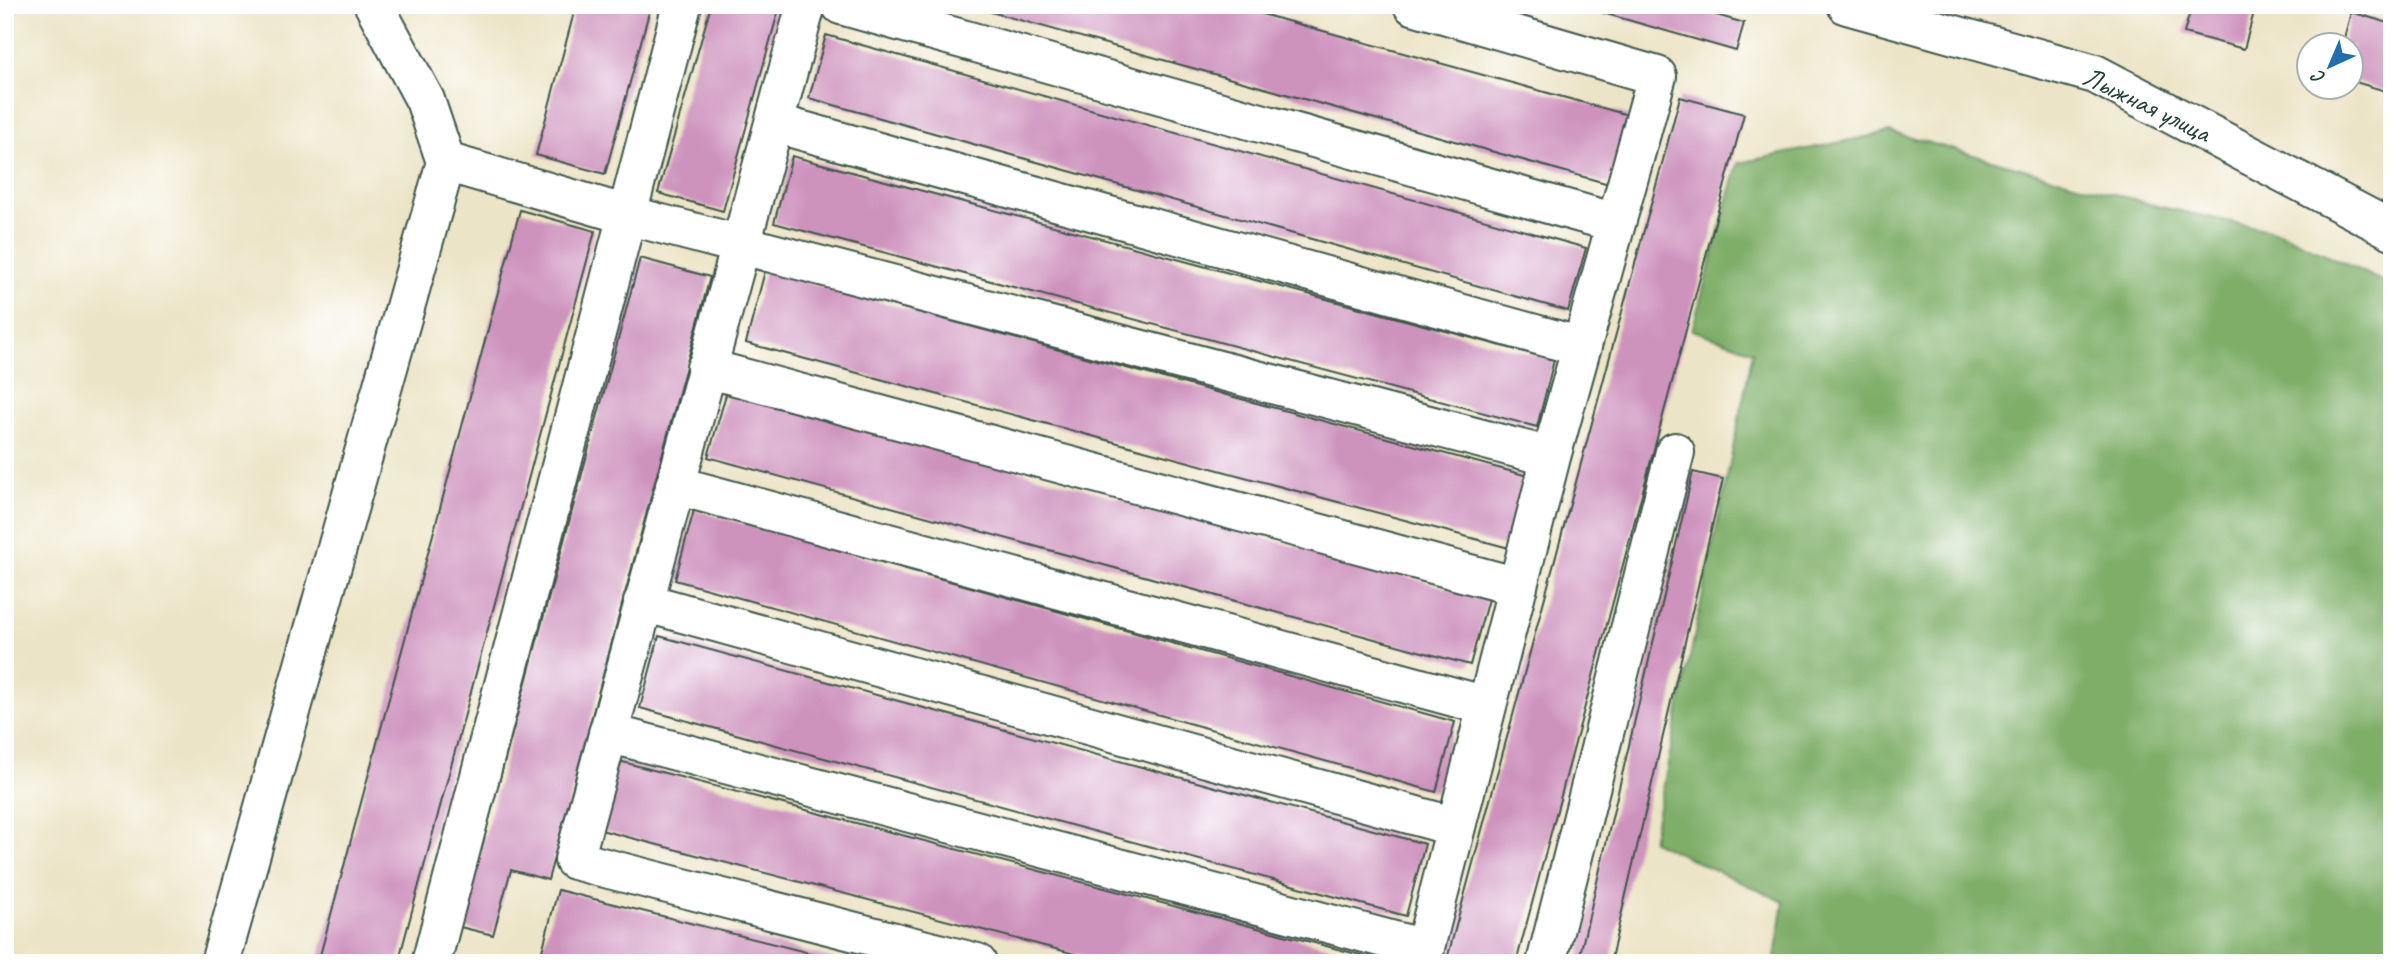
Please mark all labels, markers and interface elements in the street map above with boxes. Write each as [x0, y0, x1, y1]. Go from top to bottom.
north arrow [2296, 32, 2366, 102]
street label: Лыжная улица [2078, 58, 2218, 151]
text: С [2305, 64, 2331, 89]

